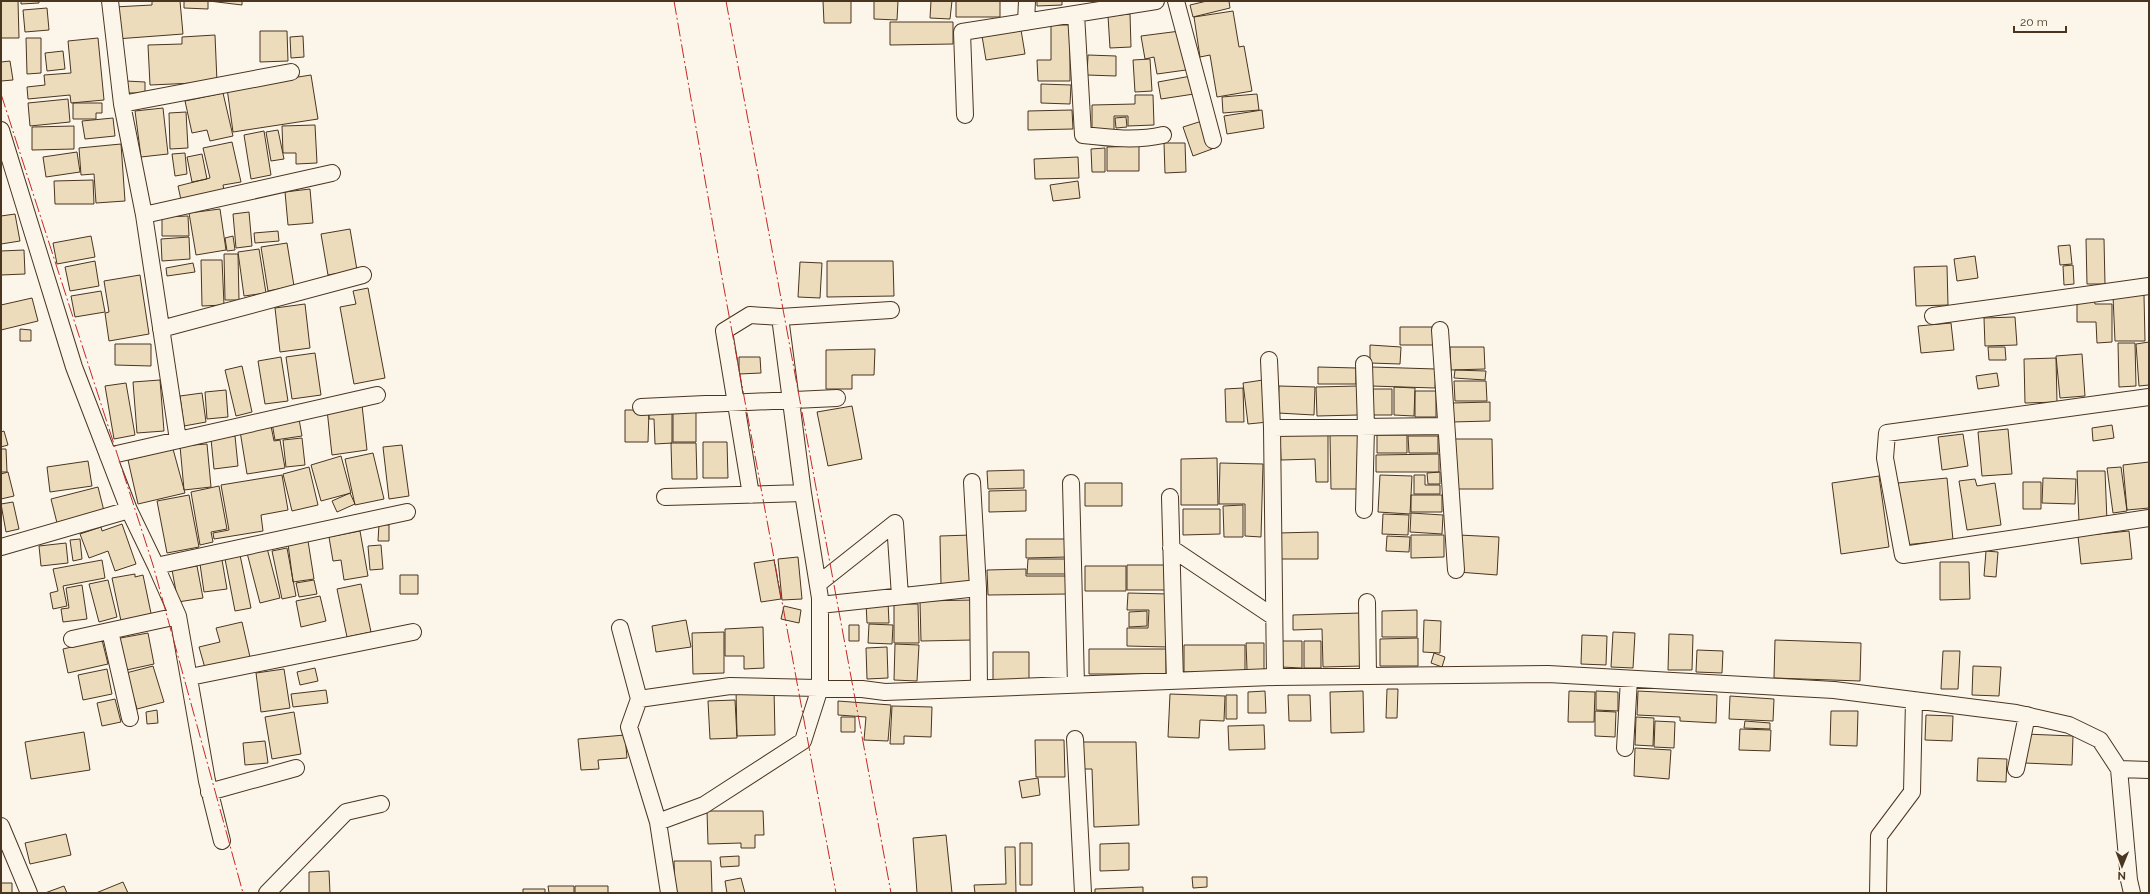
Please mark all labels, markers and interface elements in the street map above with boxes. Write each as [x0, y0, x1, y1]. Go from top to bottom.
scale bar [2014, 8, 2066, 34]
text: 20 m [2020, 15, 2048, 29]
north arrow [2102, 846, 2142, 886]
text: N [2118, 869, 2126, 882]

